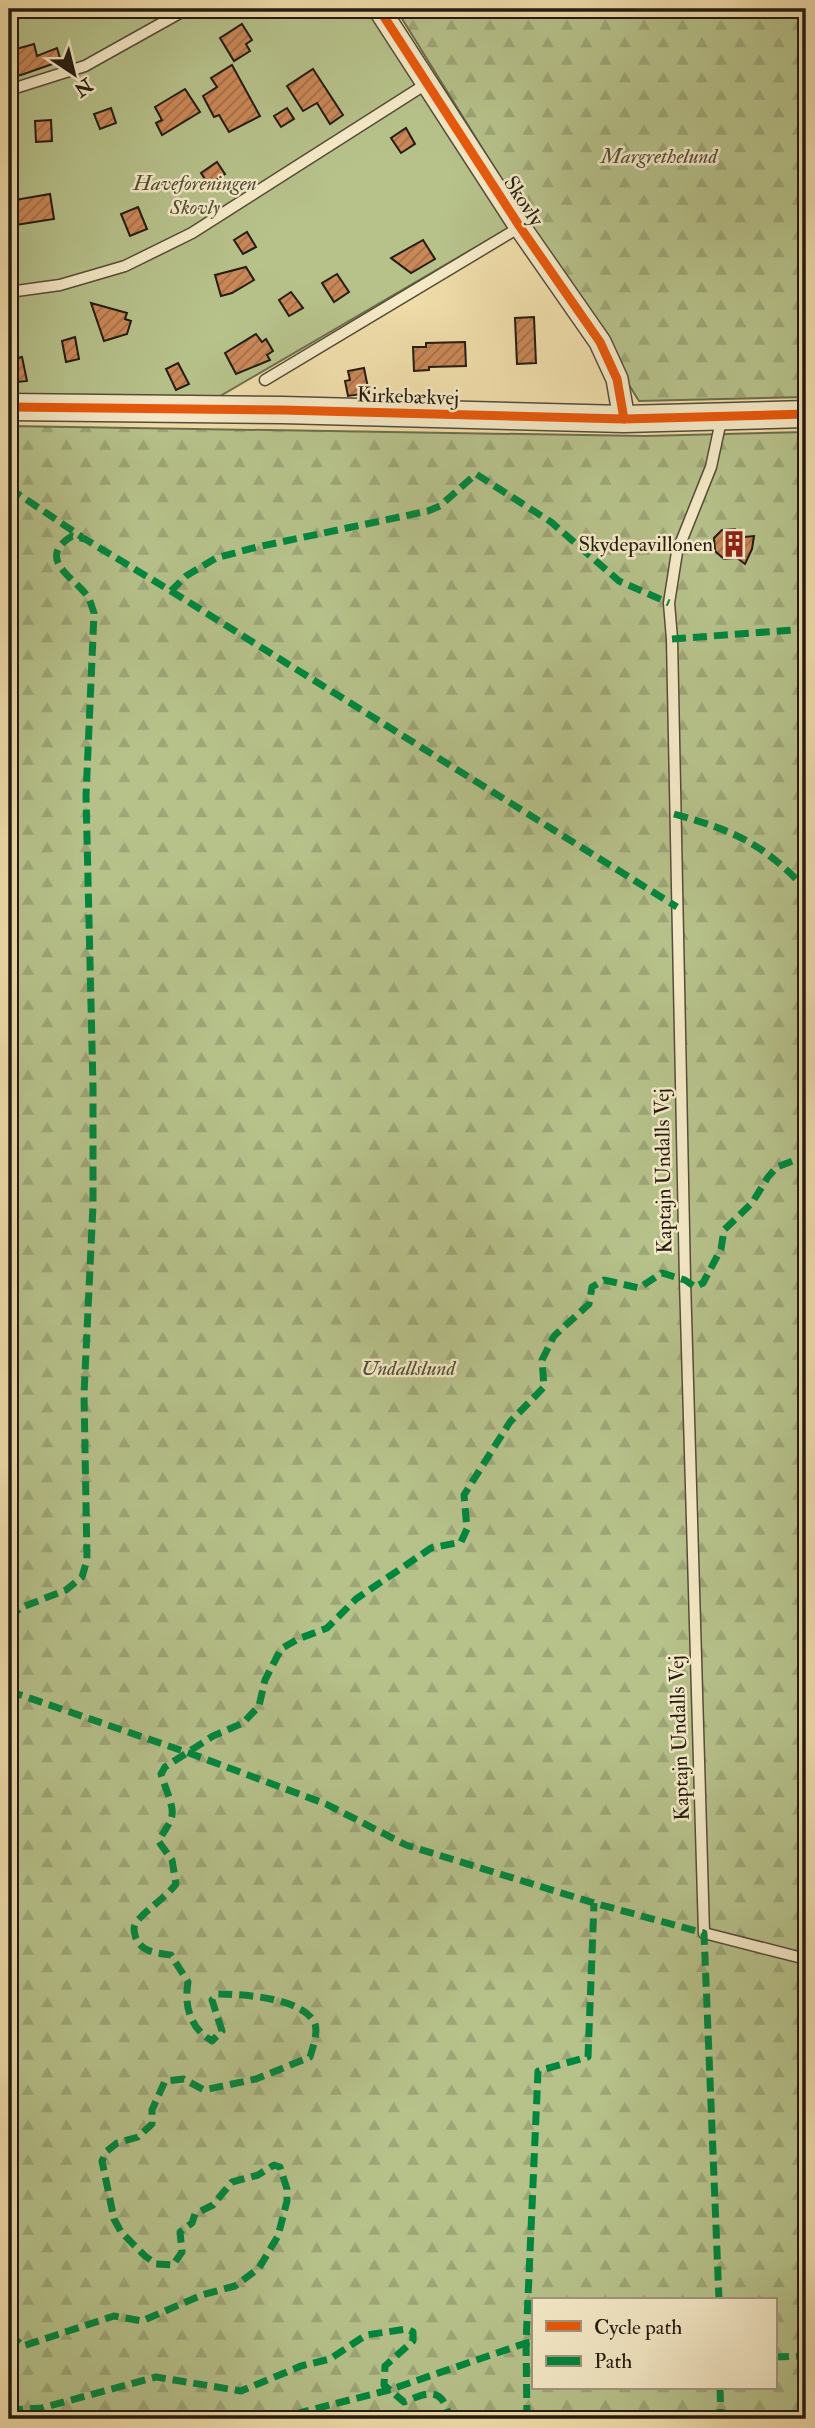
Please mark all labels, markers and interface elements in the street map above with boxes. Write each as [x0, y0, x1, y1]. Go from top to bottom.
north arrow [38, 38, 108, 108]
text: N [69, 72, 98, 102]
park label: Margrethelund [599, 143, 718, 170]
park label: Haveforeningen Skovly [132, 170, 257, 221]
street label: Skovly [497, 171, 550, 232]
street label: Kirkebækvej [357, 381, 459, 412]
building icon: Skydepavillonen [719, 529, 749, 559]
place label: Skydepavillonen [578, 531, 713, 558]
street label: Kaptajn Undalls Vej [649, 1088, 678, 1254]
park label: Undallslund [361, 1355, 456, 1382]
street label: Kaptajn Undalls Vej [663, 1655, 696, 1821]
legend [532, 2298, 776, 2390]
text: Cycle path [594, 2314, 682, 2341]
text: Path [594, 2348, 632, 2375]

